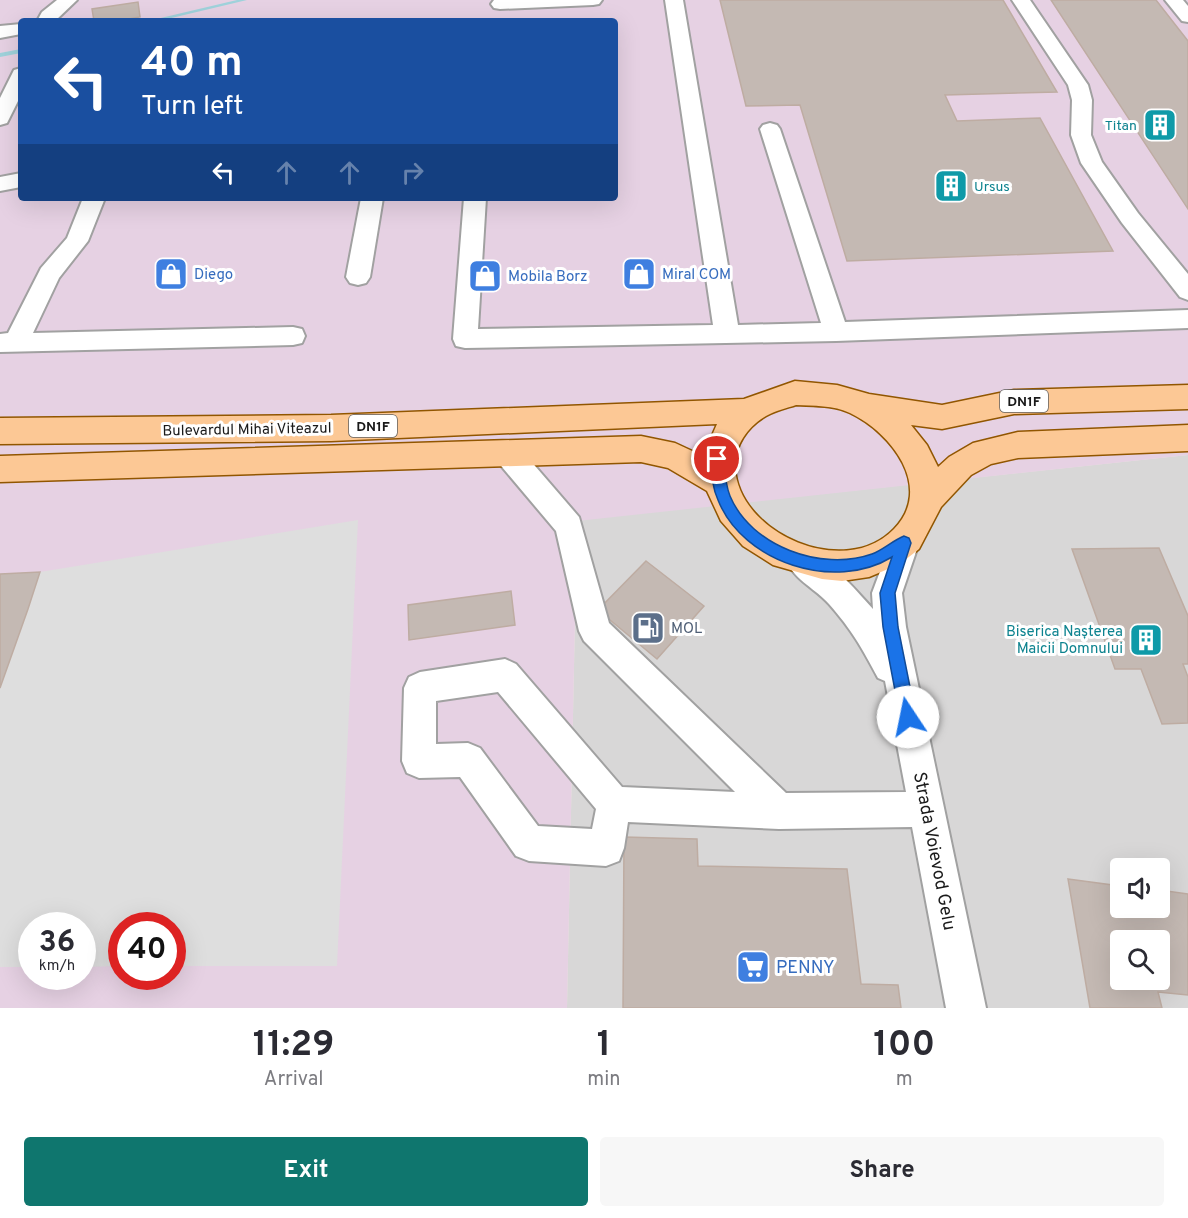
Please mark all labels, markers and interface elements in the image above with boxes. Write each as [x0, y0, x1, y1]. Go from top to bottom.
text: 40 m [141, 38, 243, 91]
icon: left [42, 42, 120, 120]
text: Turn left [141, 90, 243, 124]
building icon: Titan [1142, 107, 1178, 143]
place label: Titan [1105, 118, 1137, 135]
icon: left [207, 156, 240, 189]
icon: ahead [270, 156, 303, 189]
icon: ahead [333, 156, 366, 189]
icon: right [396, 156, 429, 189]
building icon: Ursus [933, 168, 969, 204]
place label: Ursus [974, 179, 1010, 196]
shop icon: Diego [153, 256, 189, 292]
shop icon: Miral COM [621, 256, 657, 292]
shop icon: Mobila Borz [467, 258, 503, 294]
place label: Diego [194, 266, 233, 285]
place label: Miral COM [662, 266, 731, 285]
place label: Mobila Borz [508, 268, 588, 287]
road number: DN1F [1000, 390, 1048, 412]
road number: DN1F [349, 415, 397, 437]
street label: Bulevardul Mihai Viteazul [162, 420, 332, 441]
pin [691, 433, 742, 484]
icon: arrive [700, 442, 733, 475]
fuel station icon: MOL [630, 610, 666, 646]
place label: MOL [671, 620, 702, 639]
building icon: Biserica Nașterea Maicii Domnului [1128, 622, 1164, 658]
place label: Biserica Nașterea Maicii Domnului [1006, 623, 1123, 659]
position arrow [876, 685, 940, 749]
street label: Strada Voievod Gelu [907, 770, 960, 932]
map controls [1110, 858, 1170, 990]
button: sound [1110, 858, 1170, 918]
speed limit sign: 40 [108, 912, 186, 990]
text: 36 [39, 925, 75, 962]
button: search [1110, 930, 1170, 990]
supermarket icon: PENNY [735, 949, 771, 985]
text: km/h [39, 957, 75, 976]
place label: PENNY [776, 957, 835, 980]
text: 11:29 [253, 1023, 334, 1069]
text: 1 [597, 1023, 611, 1069]
text: 100 [873, 1023, 935, 1069]
text: Arrival [264, 1067, 323, 1093]
text: min [587, 1067, 621, 1093]
text: m [896, 1067, 913, 1093]
button: Exit [24, 1137, 588, 1206]
button: Share [600, 1137, 1164, 1206]

